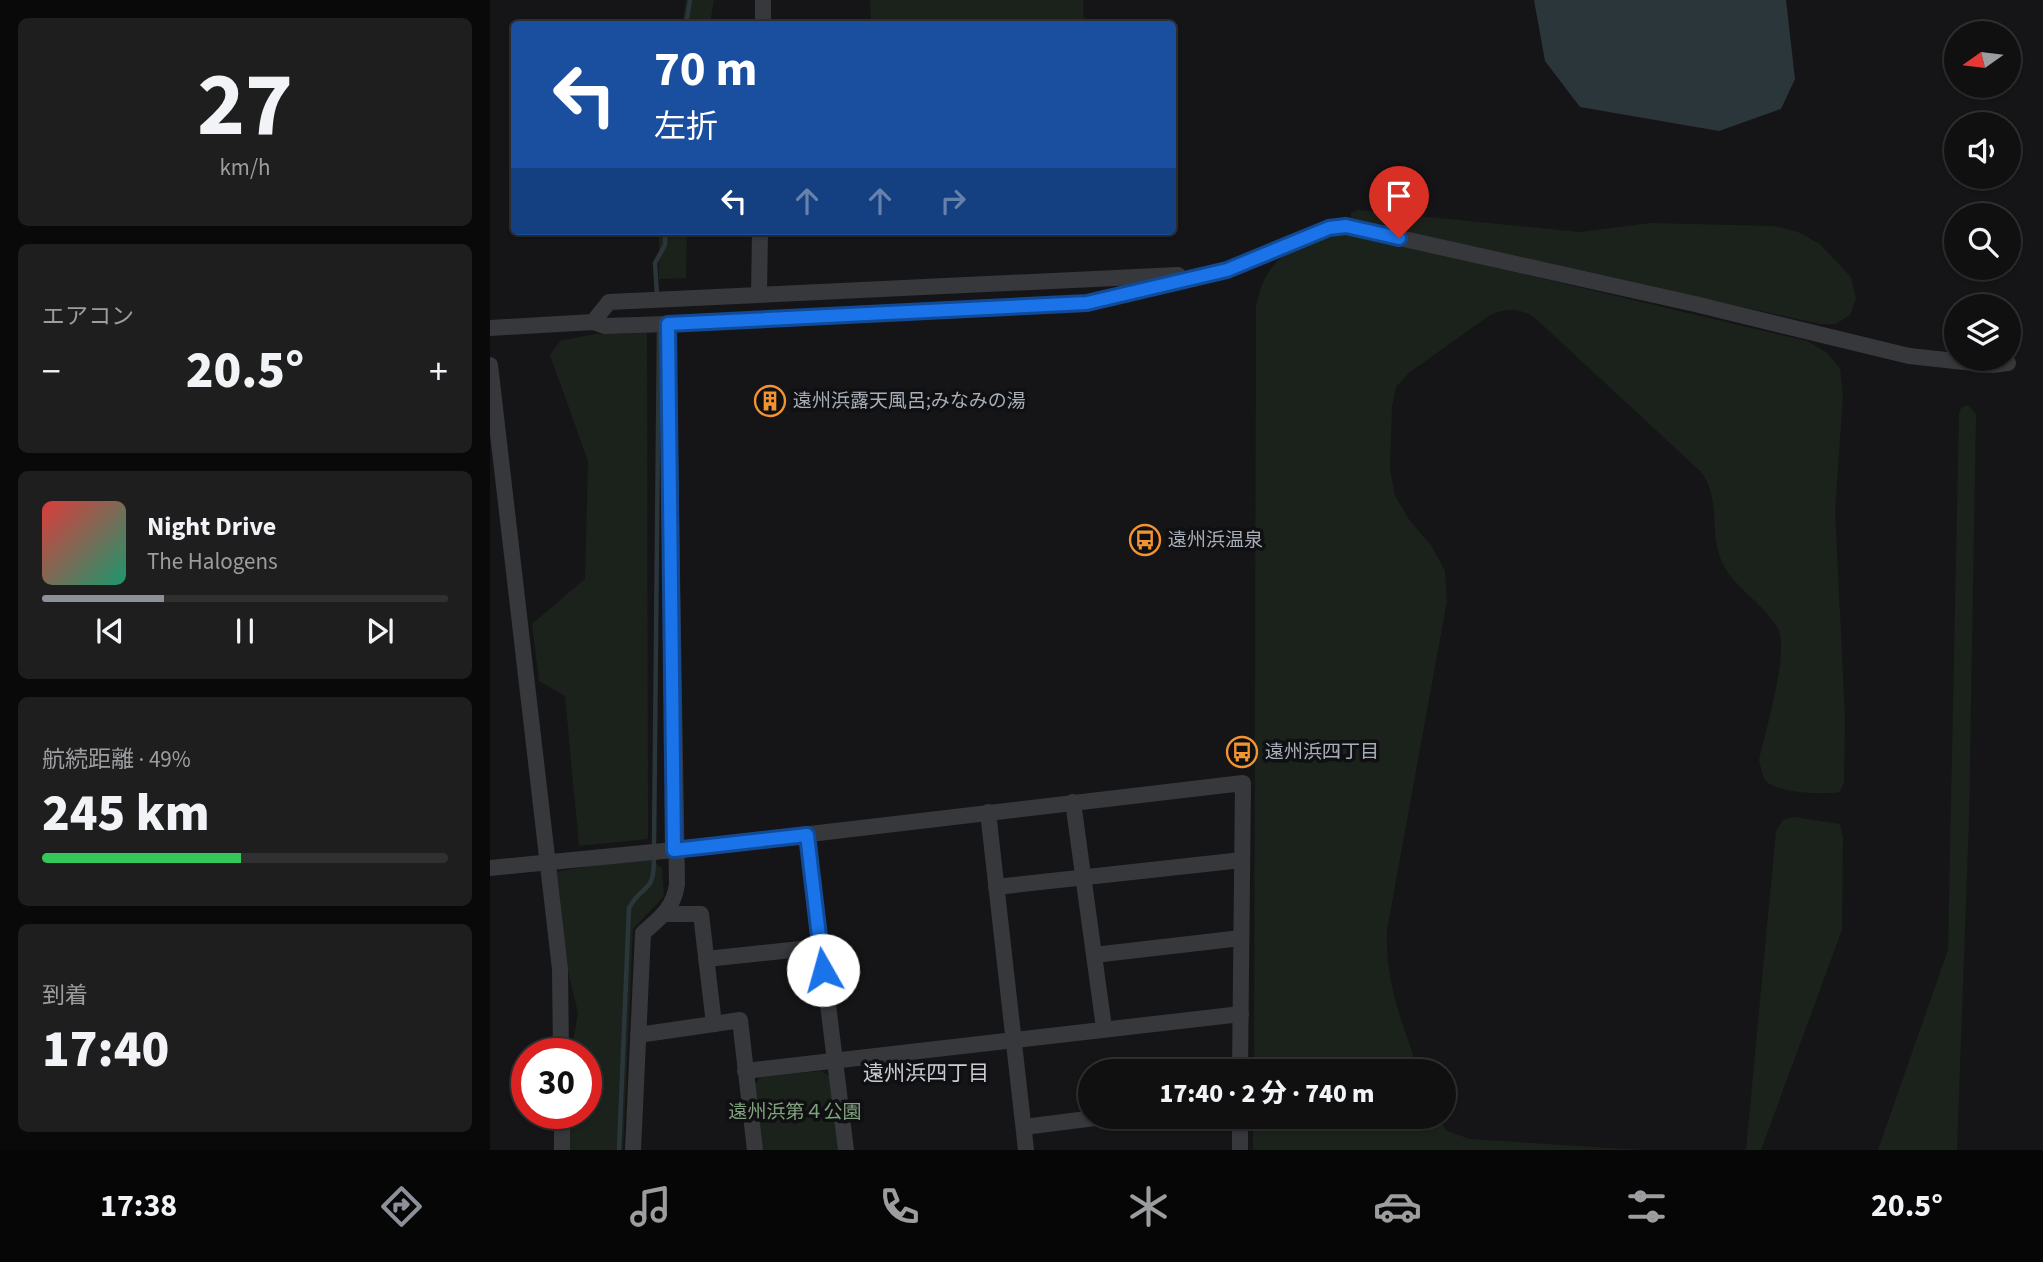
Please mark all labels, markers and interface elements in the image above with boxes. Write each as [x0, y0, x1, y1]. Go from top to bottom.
north arrow [1944, 21, 2021, 98]
map controls [1944, 21, 2021, 371]
text: 70 m [654, 35, 758, 105]
text: 27 [197, 41, 293, 170]
icon: left [539, 49, 630, 140]
text: 左折 [654, 104, 718, 150]
button: sound [1944, 112, 2021, 189]
text: km/h [219, 151, 271, 184]
pin [1369, 166, 1429, 238]
icon: arrive [1380, 177, 1418, 215]
icon: left [715, 182, 753, 220]
icon: ahead [788, 182, 826, 220]
icon: ahead [861, 182, 899, 220]
icon: right [934, 182, 972, 220]
button: search [1944, 203, 2021, 280]
button: layers [1944, 294, 2021, 371]
text: エアコン [42, 300, 134, 333]
text: 20.5° [186, 334, 304, 408]
text: − [42, 345, 61, 399]
text: + [429, 345, 448, 399]
building icon: 遠州浜露天風呂;みなみの湯 [753, 384, 787, 418]
place label: 遠州浜露天風呂;みなみの湯 [793, 388, 1026, 415]
text: Night Drive [147, 508, 276, 545]
bus stop icon: 遠州浜温泉 [1128, 523, 1162, 557]
place label: 遠州浜温泉 [1168, 527, 1263, 554]
text: The Halogens [147, 545, 278, 578]
icon: previous [91, 612, 129, 650]
icon: pause [226, 612, 264, 650]
icon: next [361, 612, 399, 650]
bus stop icon: 遠州浜四丁目 [1225, 735, 1259, 769]
place label: 遠州浜四丁目 [1265, 739, 1379, 766]
text: 航続距離 · 49% [42, 743, 191, 776]
text: 245 km [42, 777, 210, 851]
position arrow [786, 933, 860, 1007]
text: 到着 [42, 979, 88, 1012]
text: 17:40 [42, 1013, 169, 1087]
speed limit sign: 30 [511, 1038, 602, 1129]
district label: 遠州浜四丁目 [863, 1058, 989, 1088]
text: 17:40 · 2 分 · 740 m [1160, 1075, 1374, 1112]
park label: 遠州浜第４公園 [728, 1099, 862, 1126]
icon: directions [377, 1182, 426, 1231]
icon: music [626, 1182, 675, 1231]
icon: phone [875, 1182, 924, 1231]
icon: climate [1124, 1182, 1173, 1231]
icon: car [1373, 1182, 1422, 1231]
icon: filters [1622, 1182, 1671, 1231]
text: 17:38 [100, 1183, 177, 1229]
text: 20.5° [1871, 1183, 1943, 1229]

